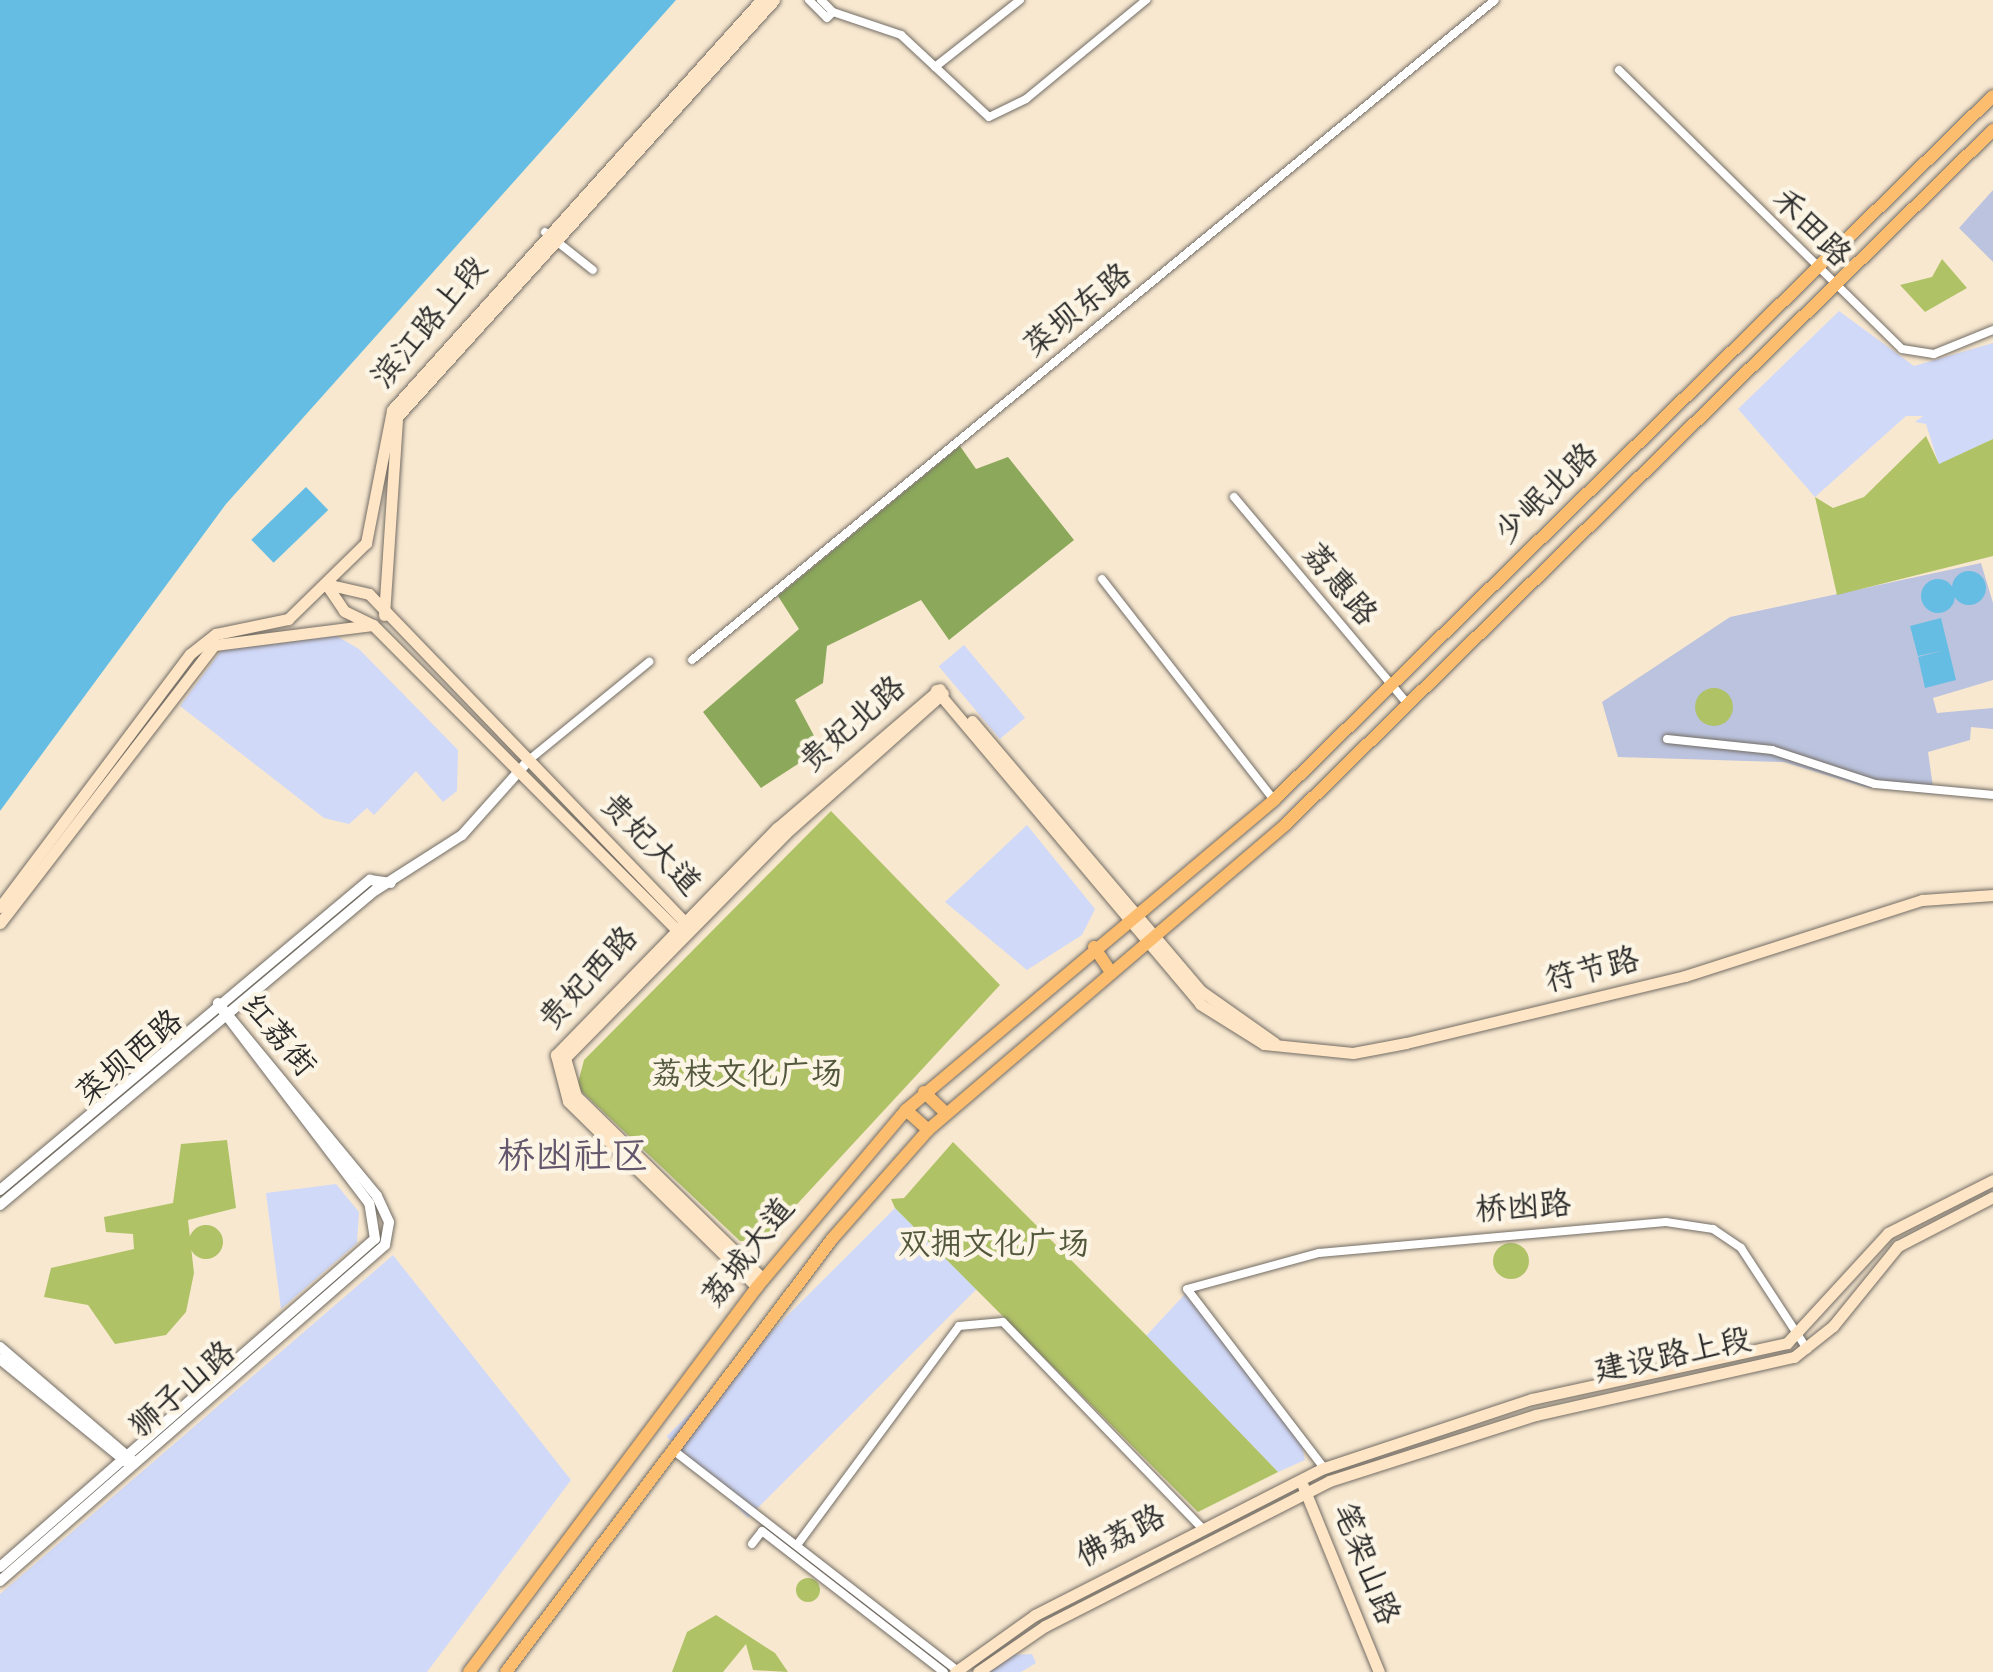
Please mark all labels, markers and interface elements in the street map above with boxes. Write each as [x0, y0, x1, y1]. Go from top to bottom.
street label: 禾田路 [1763, 180, 1859, 276]
street label: 滨江路上段 [364, 249, 496, 397]
street label: 菜坝东路 [1016, 256, 1140, 366]
street label: 少岷北路 [1488, 436, 1606, 552]
street label: 荔惠路 [1293, 536, 1385, 634]
street label: 贵妃北路 [792, 669, 914, 781]
street label: 贵妃大道 [592, 786, 708, 904]
street label: 贵妃西路 [531, 919, 647, 1039]
street label: 符节路 [1541, 941, 1643, 1001]
street label: 红荔街 [232, 987, 324, 1085]
street label: 菜坝西路 [69, 1002, 191, 1114]
park label: 荔枝文化广场 [651, 1056, 843, 1094]
district label: 桥凼社区 [497, 1134, 649, 1180]
street label: 桥凼路 [1474, 1185, 1572, 1231]
street label: 荔城大道 [694, 1191, 804, 1315]
park label: 双拥文化广场 [898, 1226, 1090, 1264]
street label: 建设路上段 [1591, 1321, 1755, 1391]
street label: 狮子山路 [122, 1334, 244, 1446]
street label: 笔架山路 [1323, 1497, 1407, 1631]
street label: 佛荔路 [1070, 1498, 1172, 1576]

